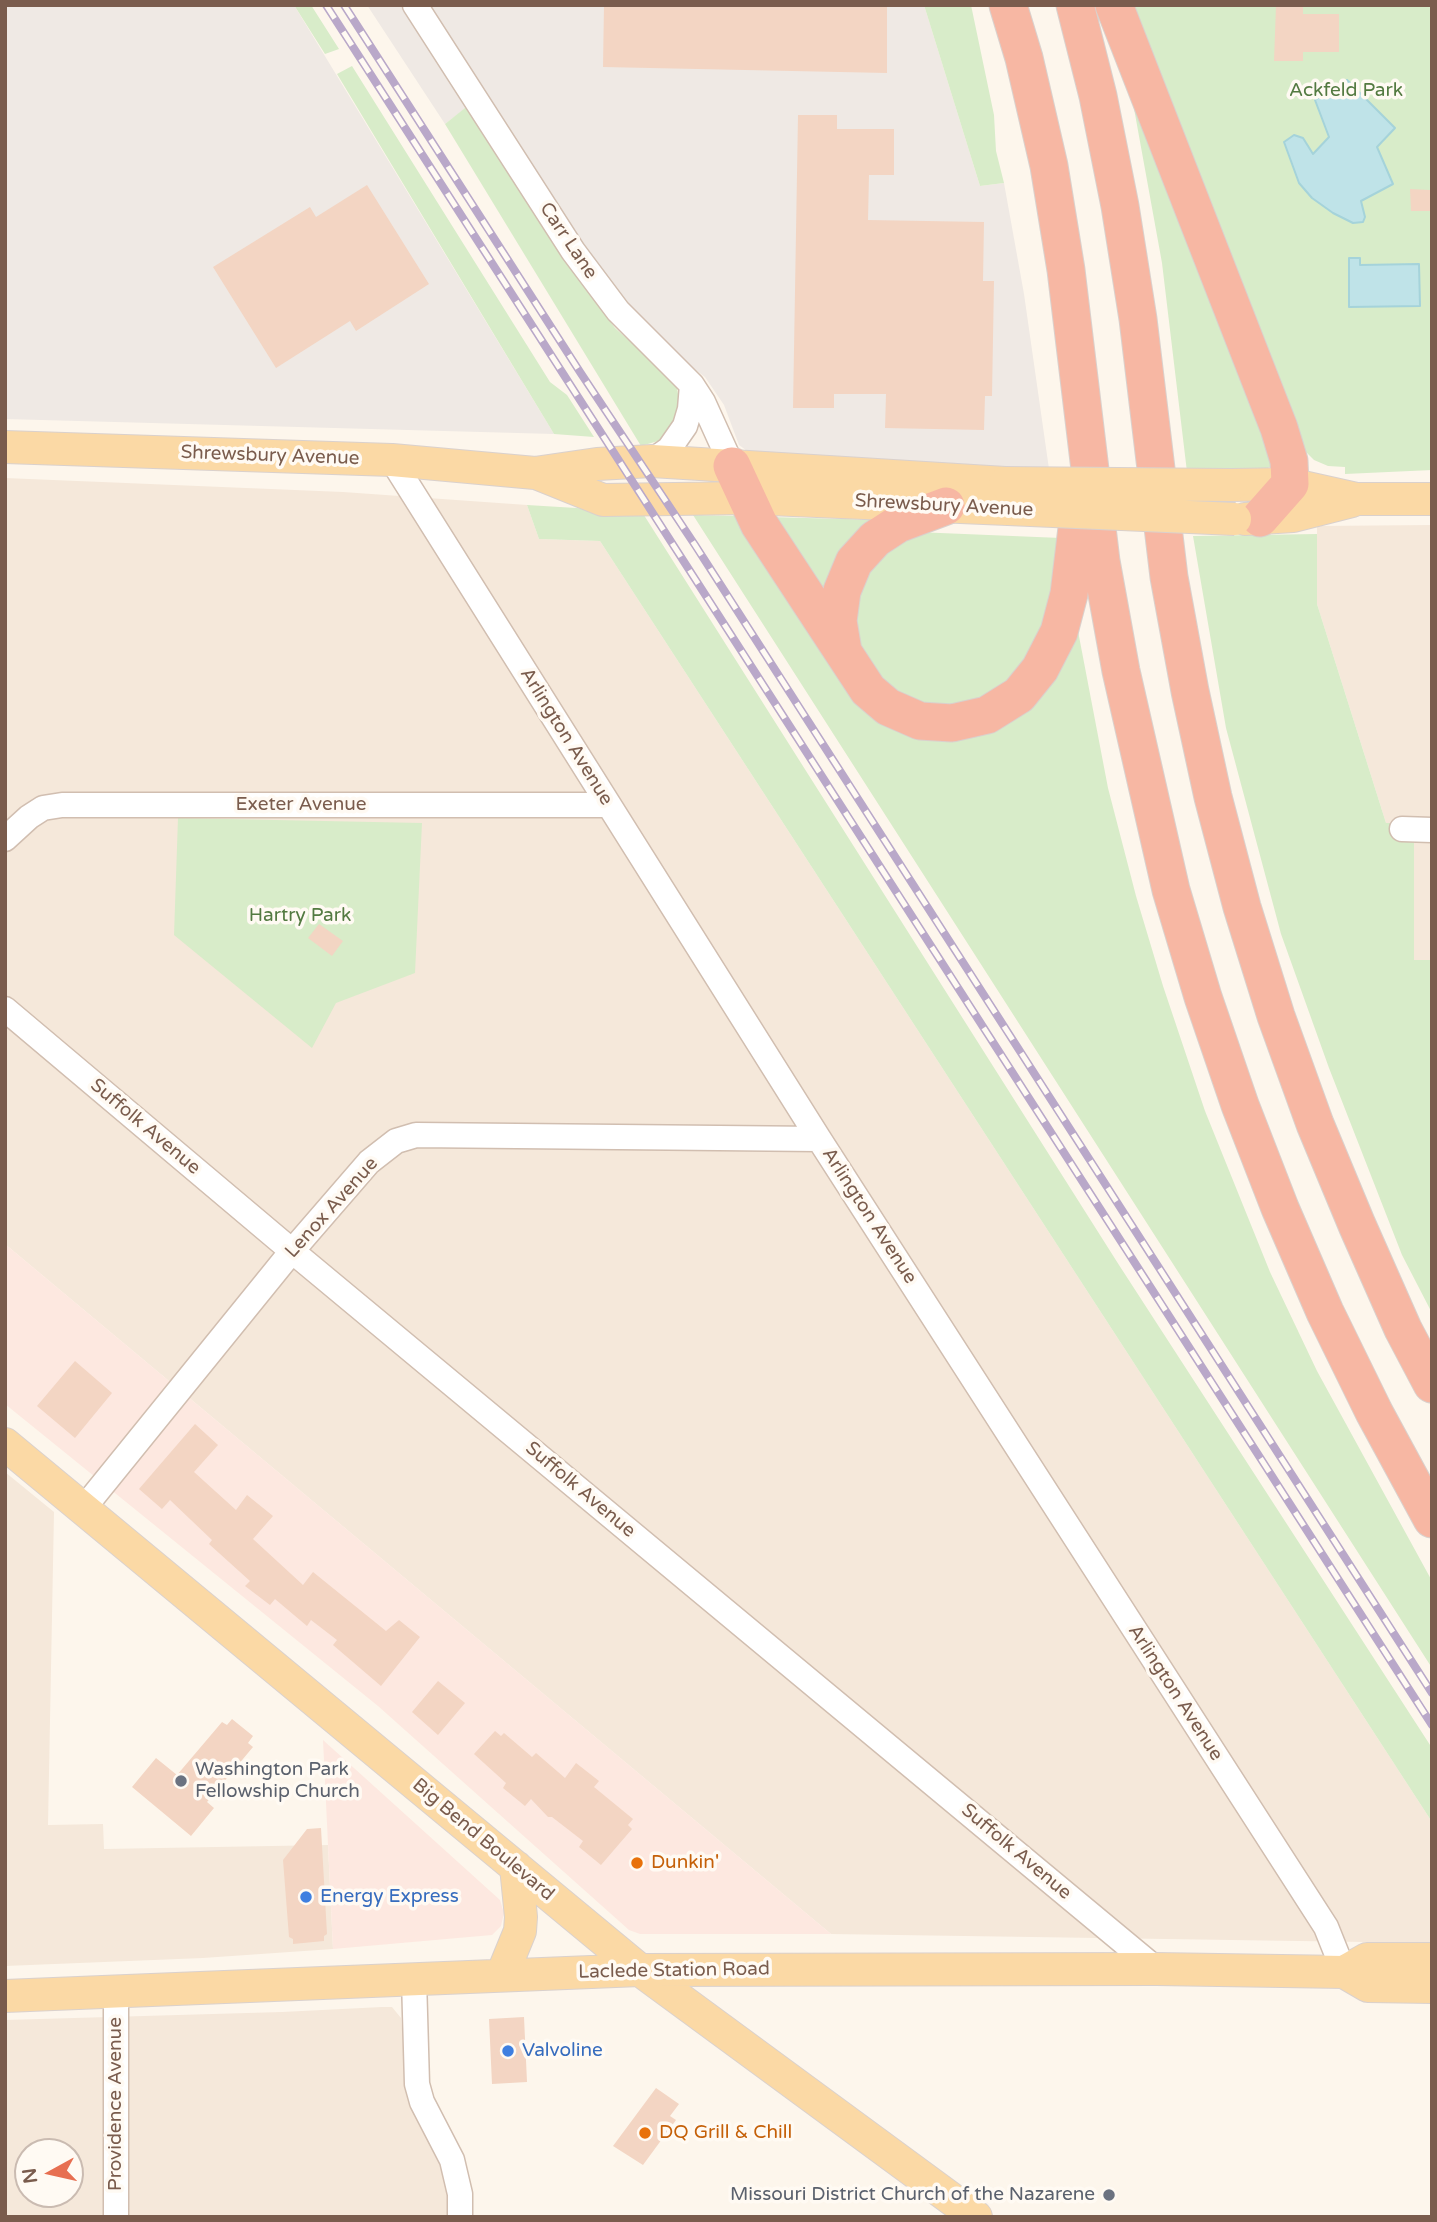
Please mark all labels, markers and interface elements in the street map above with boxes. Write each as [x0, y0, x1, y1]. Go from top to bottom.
park label: Ackfeld Park [1289, 80, 1403, 102]
street label: Carr Lane [534, 198, 602, 284]
street label: Shrewsbury Avenue [180, 441, 360, 471]
street label: Shrewsbury Avenue [854, 490, 1034, 522]
street label: Arlington Avenue [515, 664, 617, 810]
street label: Exeter Avenue [235, 794, 367, 816]
park label: Hartry Park [249, 905, 351, 927]
street label: Suffolk Avenue [85, 1074, 205, 1180]
street label: Arlington Avenue [817, 1144, 921, 1288]
street label: Lenox Avenue [281, 1153, 383, 1263]
street label: Suffolk Avenue [520, 1437, 640, 1543]
street label: Arlington Avenue [1123, 1621, 1227, 1765]
place label: Washington Park Fellowship Church [195, 1759, 360, 1803]
marker: Washington Park Fellowship Church [173, 1773, 189, 1789]
street label: Big Bend Boulevard [407, 1774, 559, 1906]
street label: Suffolk Avenue [956, 1799, 1076, 1905]
place label: Dunkin' [651, 1852, 719, 1874]
marker: Dunkin' [629, 1855, 645, 1871]
place label: Energy Express [320, 1886, 459, 1908]
marker: Energy Express [298, 1889, 314, 1905]
street label: Laclede Station Road [578, 1958, 770, 1984]
street label: Providence Avenue [105, 2017, 127, 2191]
place label: Valvoline [522, 2040, 603, 2062]
marker: Valvoline [500, 2043, 516, 2059]
place label: DQ Grill & Chill [659, 2122, 792, 2144]
marker: DQ Grill & Chill [637, 2125, 653, 2141]
north arrow [14, 2138, 84, 2208]
text: N [18, 2167, 42, 2185]
place label: Missouri District Church of the Nazarene [730, 2184, 1095, 2206]
marker: Missouri District Church of the Nazarene [1101, 2187, 1117, 2203]

